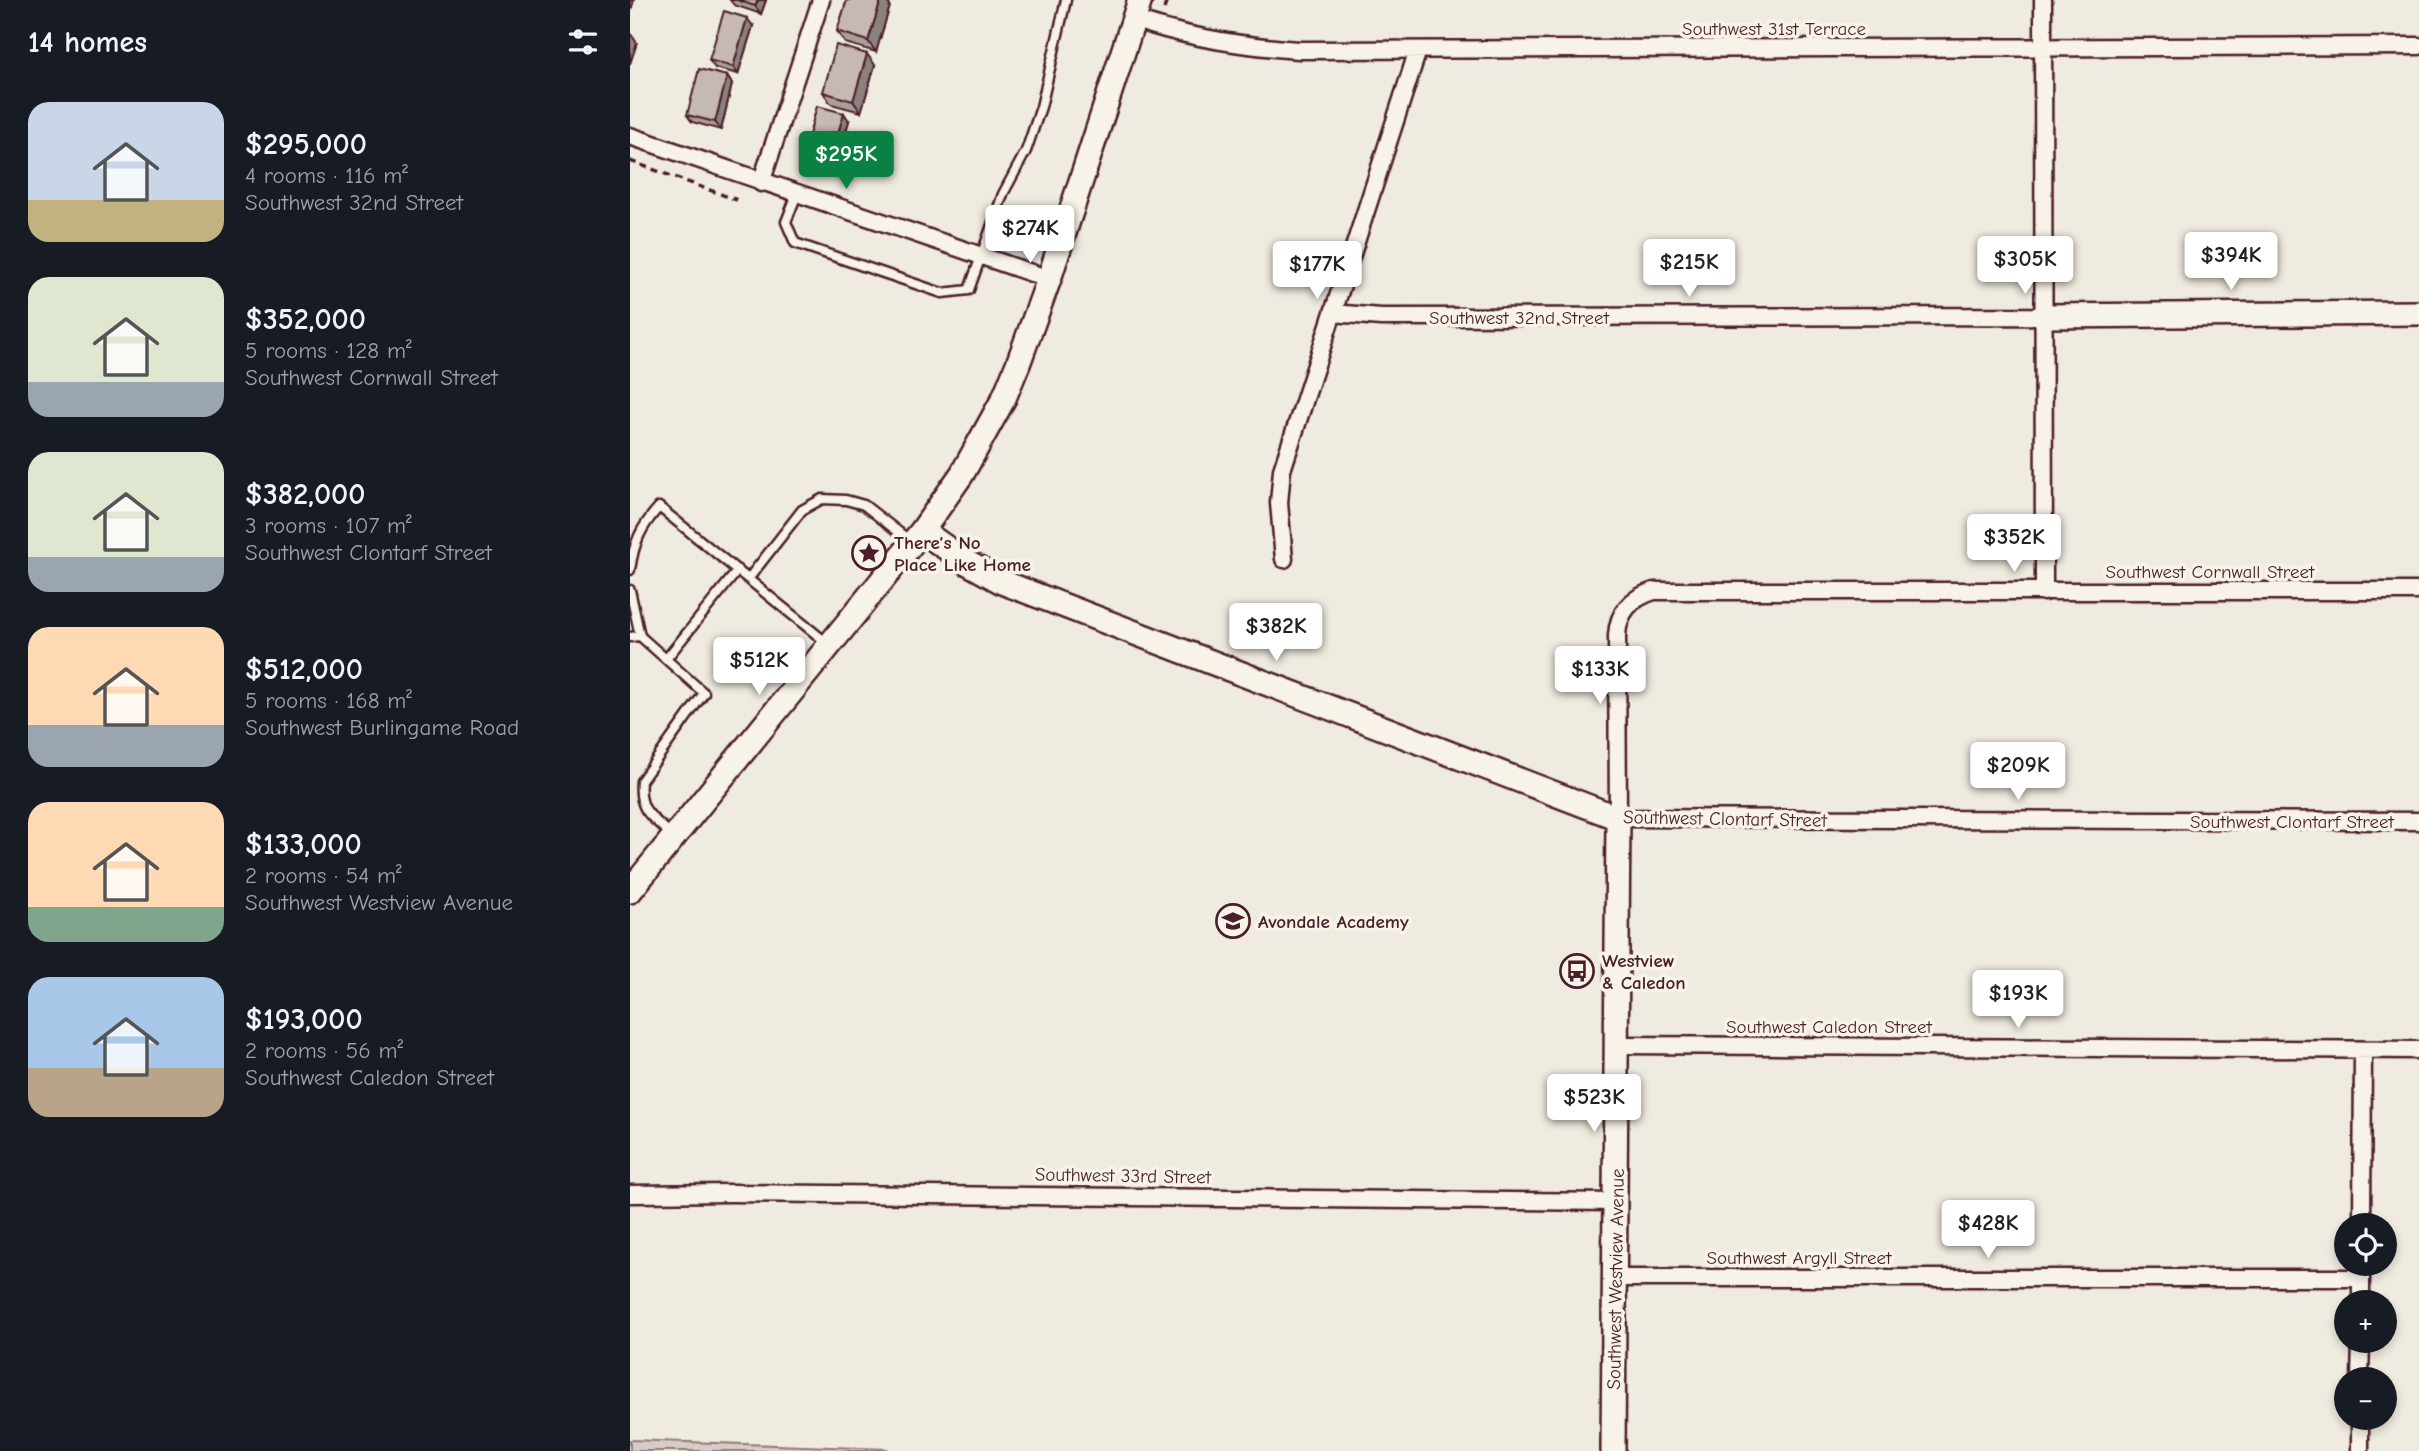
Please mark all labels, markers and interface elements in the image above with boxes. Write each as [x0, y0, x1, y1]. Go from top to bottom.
street label: Southwest 31st Terrace [1682, 18, 1866, 40]
icon: filters [564, 23, 602, 61]
text: 14 homes [28, 25, 147, 60]
text: $295,000 [245, 127, 367, 162]
icon: home [84, 130, 168, 214]
pin: $295K [797, 132, 895, 191]
text: $295K [815, 140, 877, 167]
text: 4 rooms · 116 m² [245, 162, 408, 189]
text: Southwest 32nd Street [245, 189, 463, 216]
pin: $274K [981, 205, 1079, 265]
text: $274K [1001, 214, 1059, 241]
pin: $394K [2182, 232, 2280, 292]
pin: $305K [1976, 236, 2074, 296]
pin: $215K [1640, 240, 1738, 299]
text: $394K [2201, 241, 2261, 268]
pin: $177K [1268, 242, 1366, 301]
text: $305K [1993, 245, 2057, 272]
text: $215K [1659, 248, 1719, 275]
text: $177K [1289, 250, 1345, 277]
text: $352,000 [245, 302, 366, 337]
icon: home [84, 305, 168, 389]
street label: Southwest 32nd Street [1429, 307, 1610, 329]
text: 5 rooms · 128 m² [245, 337, 412, 364]
text: Southwest Cornwall Street [245, 364, 498, 391]
text: $382,000 [245, 477, 365, 512]
icon: home [84, 480, 168, 564]
text: 3 rooms · 107 m² [245, 512, 412, 539]
pin: $352K [1965, 514, 2063, 574]
text: $352K [1983, 523, 2045, 550]
place label: There’s No Place Like Home [894, 532, 1031, 576]
place icon: There’s No Place Like Home [850, 534, 888, 572]
text: Southwest Clontarf Street [245, 539, 492, 566]
street label: Southwest Cornwall Street [2106, 561, 2315, 583]
pin: $382K [1227, 604, 1325, 663]
text: $382K [1245, 612, 1307, 639]
pin: $512K [710, 638, 808, 697]
text: $512K [729, 646, 789, 673]
pin: $133K [1551, 646, 1649, 706]
text: $512,000 [245, 652, 363, 687]
icon: home [84, 655, 168, 739]
text: $133K [1571, 655, 1629, 682]
text: 5 rooms · 168 m² [245, 687, 412, 714]
text: Southwest Burlingame Road [245, 714, 519, 741]
pin: $209K [1969, 742, 2067, 802]
text: $209K [1986, 751, 2050, 778]
street label: Southwest Clontarf Street [1623, 806, 1828, 832]
street label: Southwest Clontarf Street [2190, 811, 2395, 833]
text: $133,000 [245, 827, 362, 862]
icon: home [84, 830, 168, 914]
text: 2 rooms · 54 m² [245, 862, 402, 889]
text: Southwest Westview Avenue [245, 889, 513, 916]
school or university icon: Avondale Academy [1214, 902, 1252, 940]
place label: Avondale Academy [1258, 911, 1409, 933]
place label: Westview & Caledon [1602, 950, 1686, 994]
bus stop icon: Westview & Caledon [1558, 952, 1596, 990]
pin: $193K [1969, 970, 2067, 1030]
text: $193K [1988, 979, 2048, 1006]
text: $193,000 [245, 1002, 363, 1037]
icon: home [84, 1005, 168, 1089]
street label: Southwest Caledon Street [1726, 1016, 1932, 1038]
text: 2 rooms · 56 m² [245, 1037, 403, 1064]
text: Southwest Caledon Street [245, 1064, 494, 1091]
pin: $523K [1545, 1074, 1643, 1134]
text: $523K [1563, 1083, 1625, 1110]
street label: Southwest 33rd Street [1035, 1163, 1212, 1189]
street label: Southwest Westview Avenue [1603, 1168, 1629, 1390]
pin: $428K [1939, 1200, 2037, 1260]
text: $428K [1958, 1209, 2018, 1236]
map controls [2334, 1213, 2397, 1430]
button: locate [2334, 1213, 2397, 1276]
street label: Southwest Argyll Street [1707, 1247, 1892, 1269]
button: + [2334, 1290, 2397, 1353]
button: − [2334, 1367, 2397, 1430]

